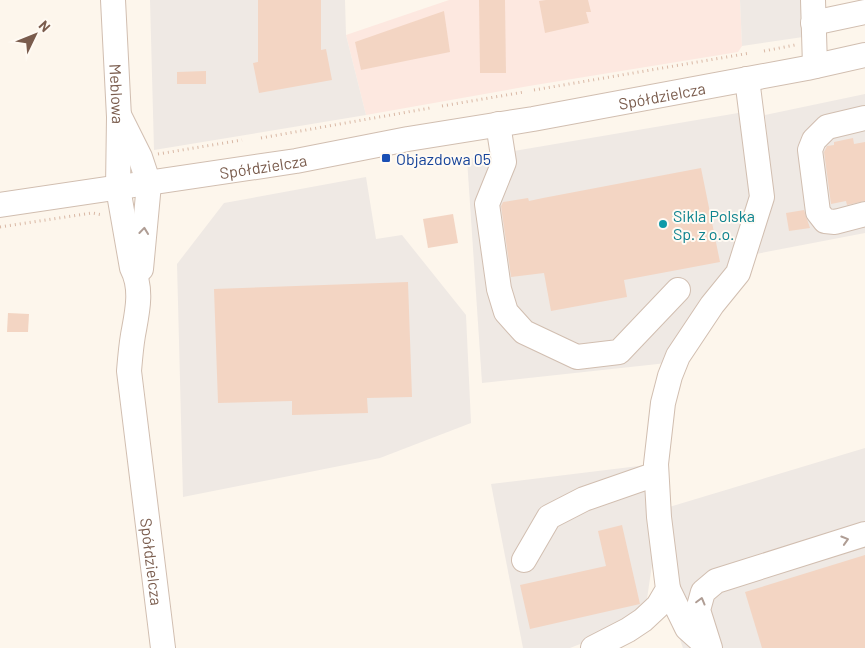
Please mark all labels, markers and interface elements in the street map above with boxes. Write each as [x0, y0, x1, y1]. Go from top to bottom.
north arrow [10, 10, 60, 60]
text: N [35, 17, 54, 35]
street label: Meblowa [107, 63, 129, 124]
street label: Spółdzielcza [617, 78, 707, 112]
place label: Objazdowa 05 [396, 149, 491, 168]
street label: Spółdzielcza [218, 150, 308, 182]
marker: Objazdowa 05 [380, 152, 392, 164]
place label: Sikla Polska Sp. z o.o. [673, 206, 755, 243]
marker: Sikla Polska Sp. z o.o. [657, 218, 669, 230]
one-way arrow [138, 227, 149, 235]
street label: Spółdzielcza [138, 517, 167, 606]
one-way arrow [841, 536, 849, 546]
one-way arrow [695, 598, 705, 606]

